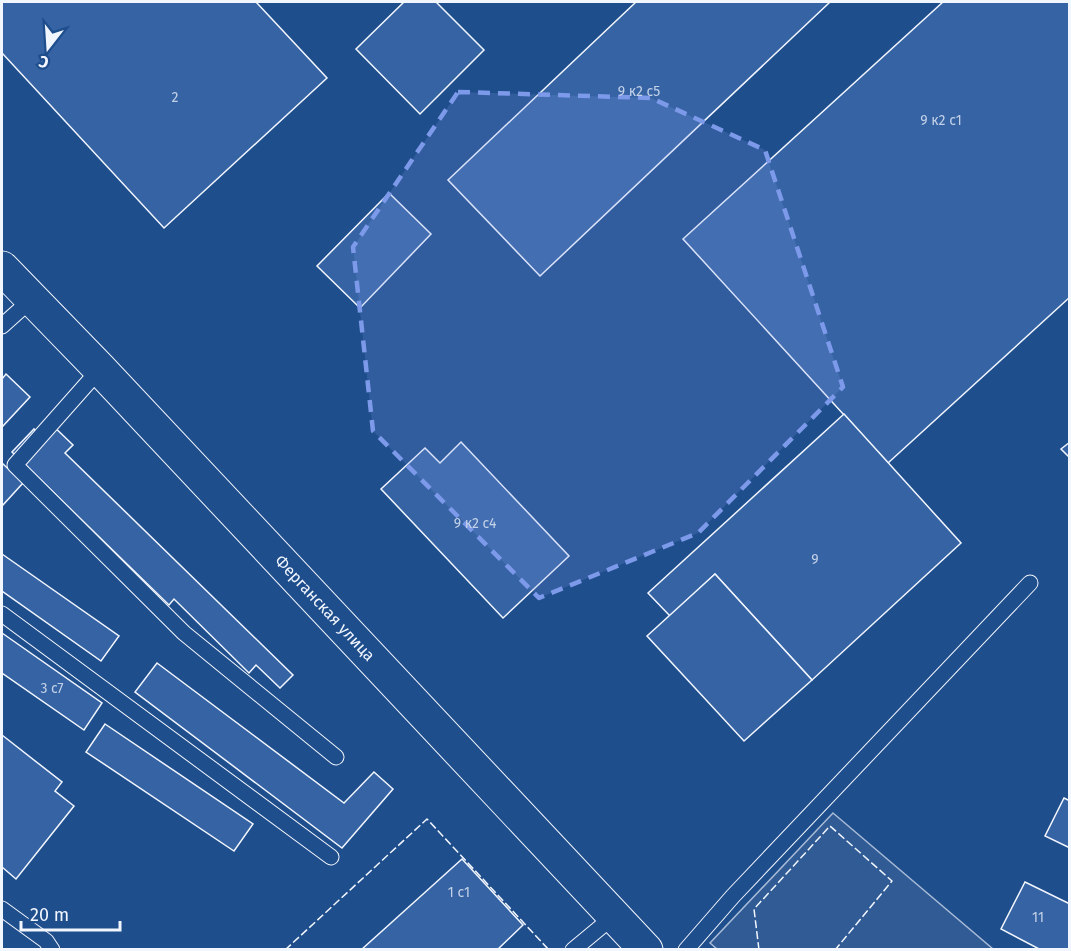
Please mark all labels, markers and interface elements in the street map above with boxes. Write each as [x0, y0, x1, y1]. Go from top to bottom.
north arrow [18, 18, 78, 78]
text: С [36, 51, 51, 72]
house number: 9 к2 с5 [618, 83, 660, 100]
house number: 2 [172, 89, 179, 106]
house number: 9 к2 с1 [920, 112, 962, 129]
house number: 9 к2 с4 [454, 515, 497, 532]
street label: Ферганская улица [271, 551, 379, 665]
house number: 9 [811, 551, 819, 568]
house number: 3 с7 [40, 680, 64, 697]
house number: 1 с1 [448, 884, 470, 901]
scale bar [21, 894, 120, 932]
text: 20 m [30, 904, 69, 926]
house number: 11 [1032, 909, 1044, 926]

